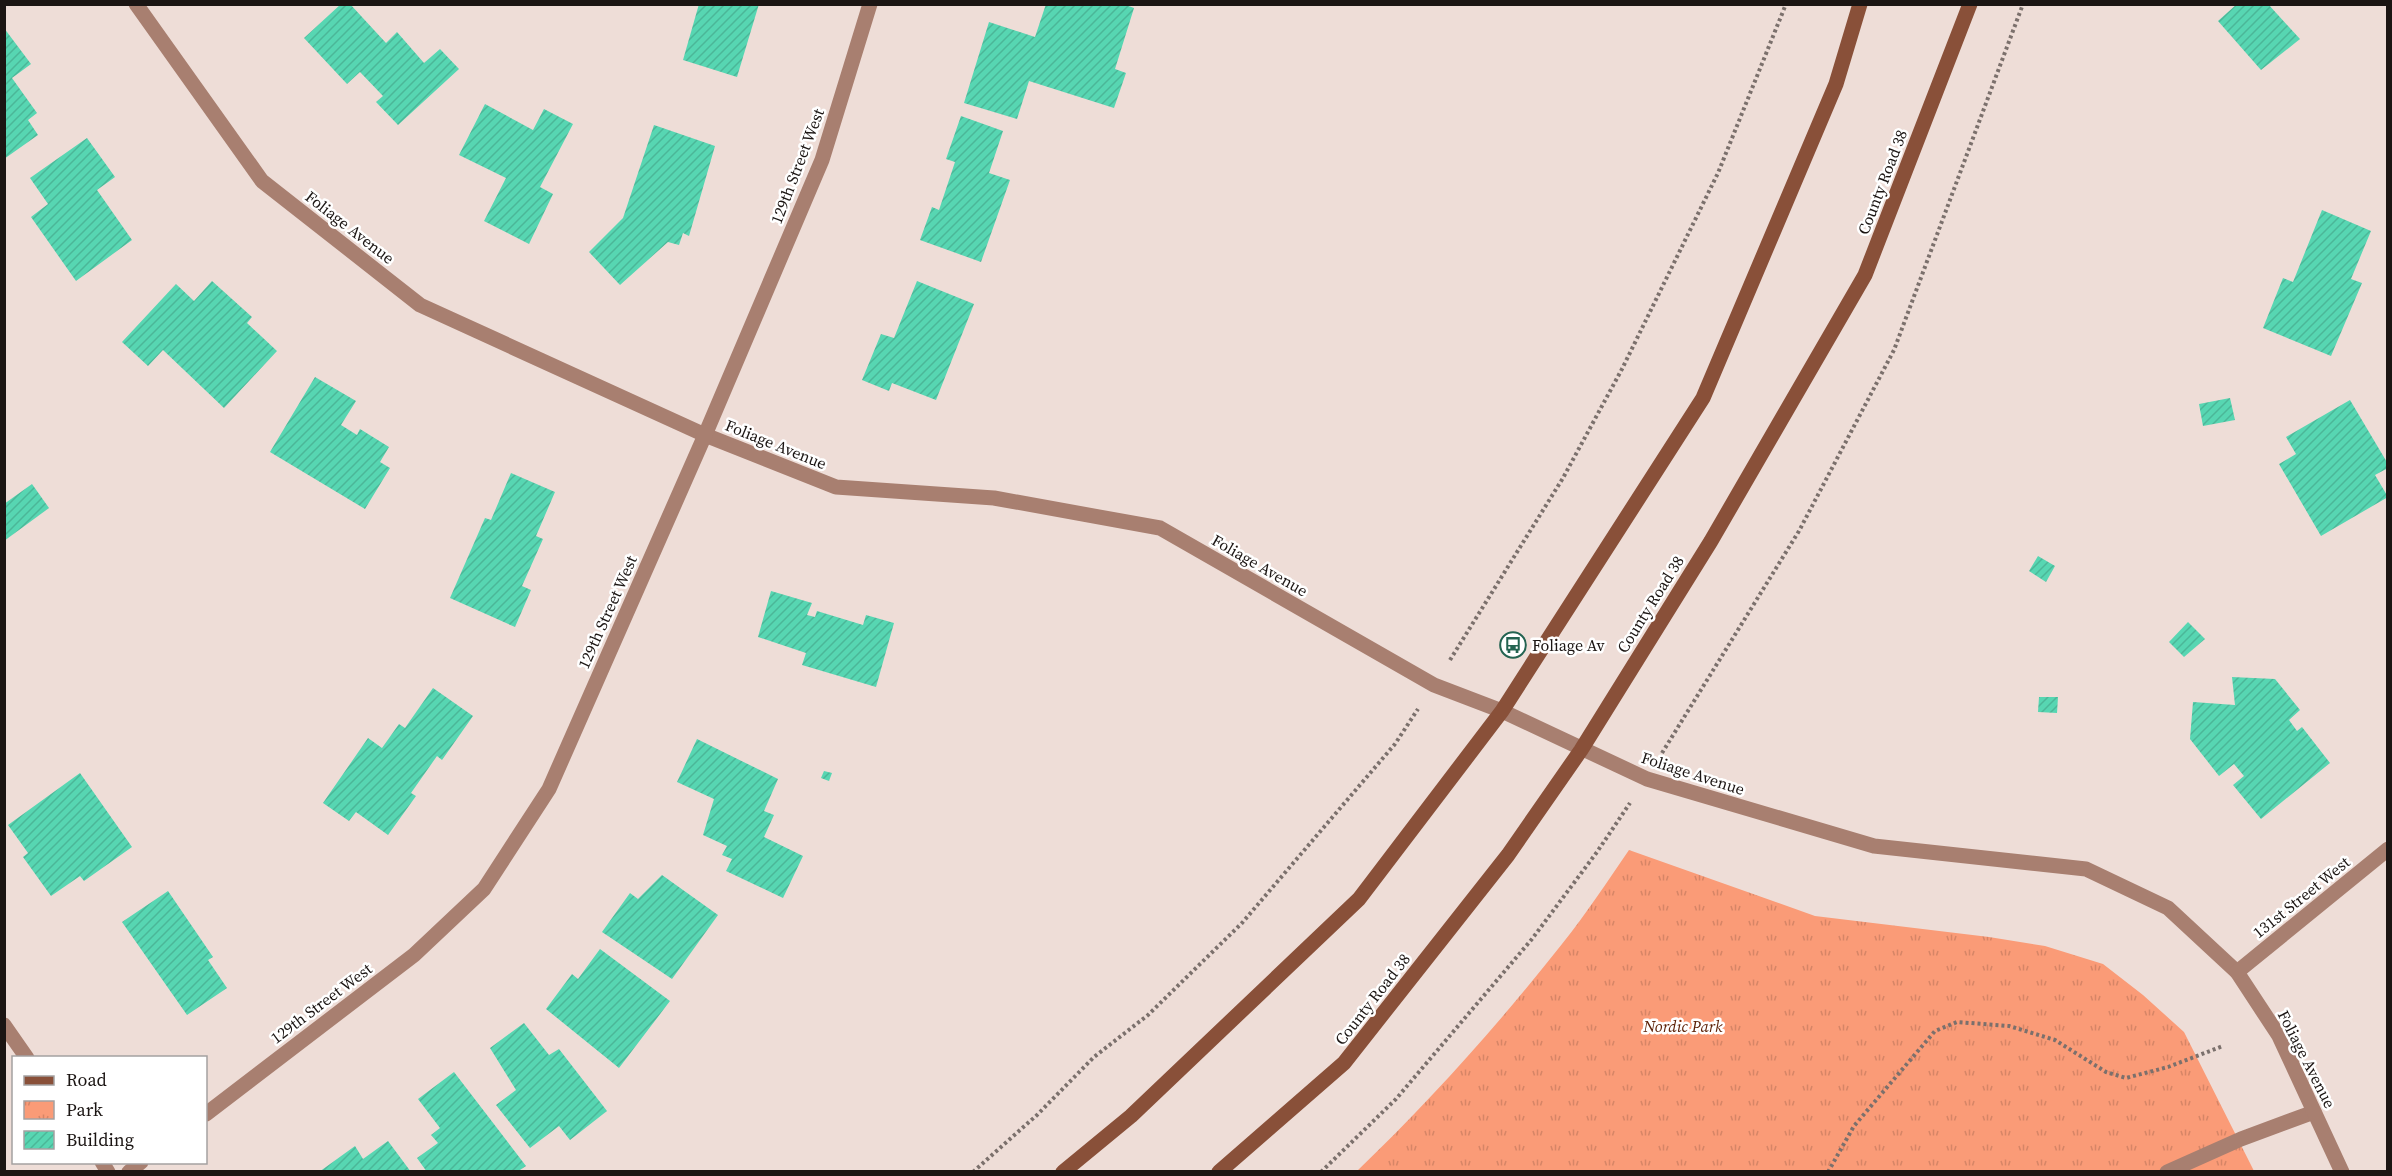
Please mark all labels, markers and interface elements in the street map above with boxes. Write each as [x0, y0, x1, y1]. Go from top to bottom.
street label: 129th Street West [765, 105, 829, 227]
street label: County Road 38 [1852, 126, 1912, 238]
street label: Foliage Avenue [301, 185, 399, 269]
street label: Foliage Avenue [722, 414, 830, 474]
street label: Foliage Avenue [1208, 529, 1312, 601]
street label: 129th Street West [572, 551, 642, 672]
street label: County Road 38 [1611, 551, 1689, 657]
bus stop icon: Foliage Av [1498, 630, 1528, 660]
place label: Foliage Av [1532, 634, 1605, 656]
street label: Foliage Avenue [1639, 746, 1747, 800]
street label: 131st Street West [2248, 850, 2355, 943]
street label: County Road 38 [1329, 949, 1415, 1049]
street label: 129th Street West [266, 957, 377, 1048]
street label: Foliage Avenue [2273, 1006, 2341, 1112]
park label: Nordic Park [1643, 1015, 1723, 1037]
legend [12, 1056, 207, 1164]
text: Road [66, 1067, 107, 1092]
text: Park [66, 1097, 103, 1122]
text: Building [66, 1127, 134, 1152]

